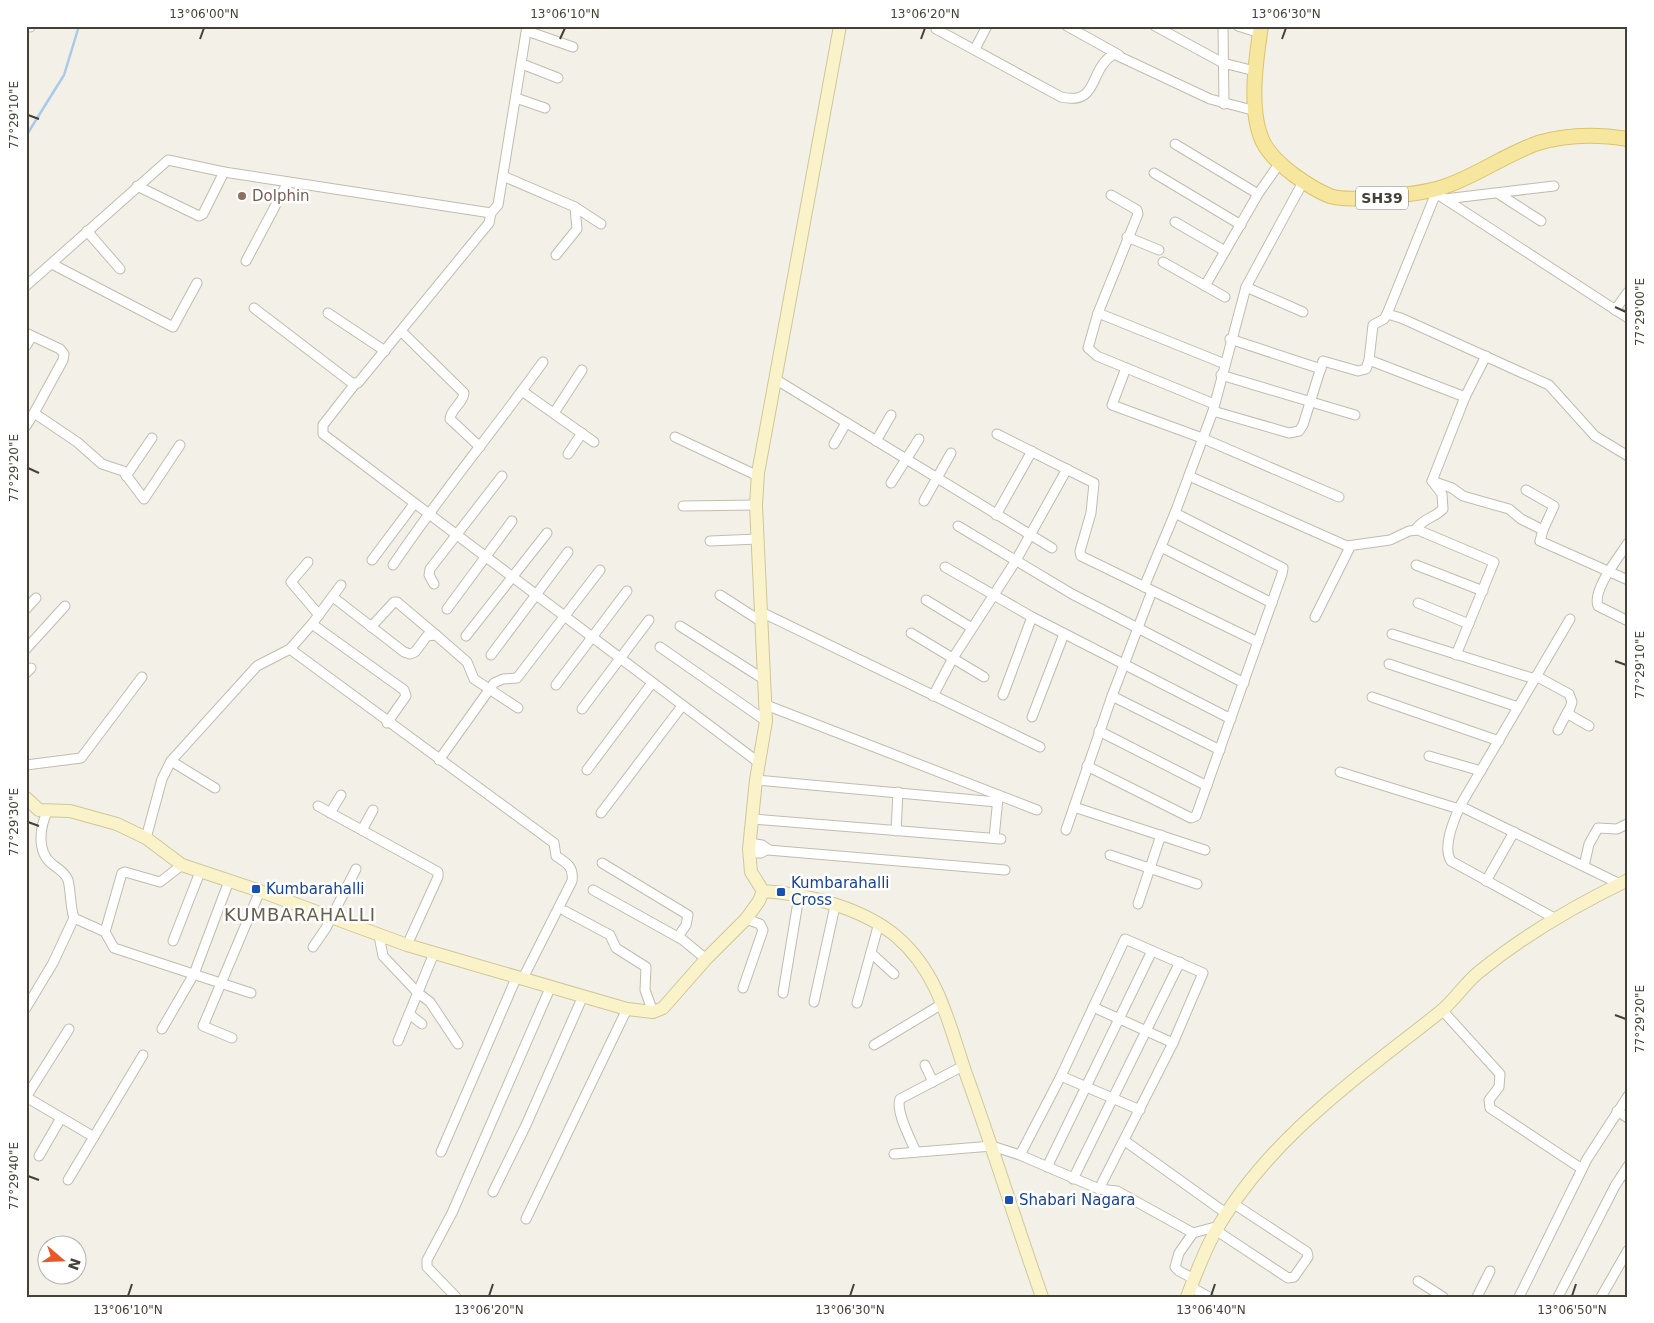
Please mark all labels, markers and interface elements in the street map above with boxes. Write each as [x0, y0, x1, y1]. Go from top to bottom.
text: 13°06'00"N [169, 7, 239, 21]
text: 13°06'10"N [530, 7, 600, 21]
text: 13°06'20"N [890, 7, 960, 21]
text: 13°06'30"N [1251, 7, 1321, 21]
text: 77°29'10"E [7, 81, 21, 149]
place label: Dolphin [252, 187, 310, 205]
road number: SH39 [1356, 187, 1408, 210]
marker: Dolphin [236, 190, 248, 202]
text: 77°29'00"E [1633, 278, 1647, 346]
text: 77°29'20"E [7, 434, 21, 502]
text: 77°29'10"E [1633, 631, 1647, 699]
text: 77°29'30"E [7, 788, 21, 856]
place label: Kumbarahalli Cross [791, 874, 889, 909]
place label: Kumbarahalli [266, 880, 364, 898]
marker: Kumbarahalli [250, 883, 262, 895]
marker: Kumbarahalli Cross [775, 886, 787, 898]
district label: KUMBARAHALLI [224, 904, 376, 925]
text: 77°29'20"E [1633, 985, 1647, 1053]
text: 77°29'40"E [7, 1142, 21, 1210]
place label: Shabari Nagara [1019, 1191, 1136, 1209]
marker: Shabari Nagara [1003, 1194, 1015, 1206]
north arrow [38, 1236, 88, 1286]
text: N [65, 1256, 84, 1272]
text: 13°06'10"N [93, 1303, 163, 1317]
text: 13°06'20"N [454, 1303, 524, 1317]
text: 13°06'30"N [815, 1303, 885, 1317]
text: 13°06'40"N [1176, 1303, 1246, 1317]
text: 13°06'50"N [1537, 1303, 1607, 1317]

